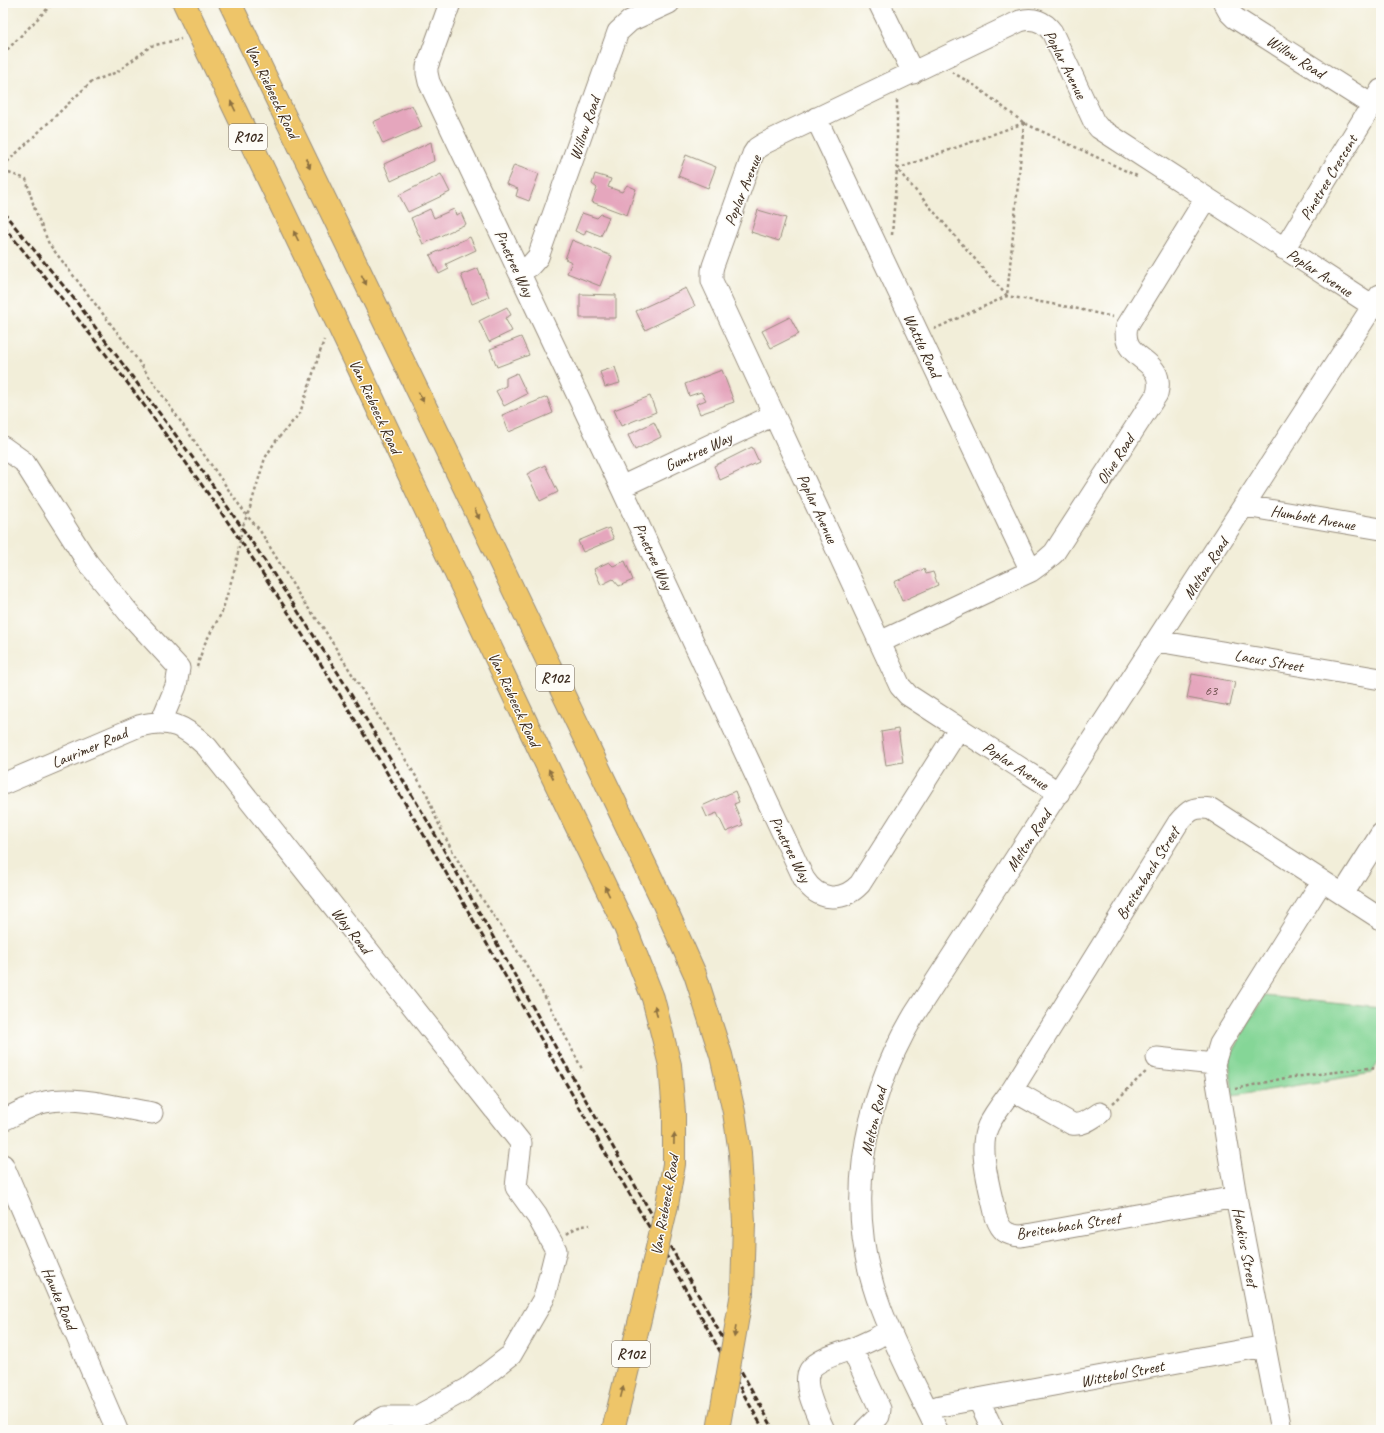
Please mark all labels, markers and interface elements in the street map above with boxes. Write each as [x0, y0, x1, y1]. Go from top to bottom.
street label: Poplar Avenue [1039, 27, 1092, 104]
street label: Willow Road [1263, 31, 1331, 85]
street label: Van Riebeeck Road [241, 41, 305, 144]
street label: Willow Road [565, 92, 606, 163]
one-way arrow [230, 101, 236, 112]
road number: R102 [229, 124, 267, 150]
street label: Pinetree Crescent [1296, 130, 1363, 224]
street label: Poplar Avenue [720, 151, 767, 229]
one-way arrow [305, 157, 311, 169]
street label: Pinetree Way [490, 227, 539, 302]
one-way arrow [292, 230, 299, 242]
street label: Poplar Avenue [1283, 244, 1358, 302]
one-way arrow [361, 275, 367, 286]
street label: Wattle Road [899, 310, 947, 383]
street label: Van Riebeeck Road [345, 356, 407, 459]
one-way arrow [418, 392, 424, 403]
street label: Gumtree Way [662, 427, 737, 476]
street label: Olive Road [1092, 428, 1141, 488]
street label: Poplar Avenue [792, 471, 843, 548]
street label: Humbolt Avenue [1269, 501, 1358, 536]
one-way arrow [474, 509, 480, 520]
street label: Pinetree Way [629, 520, 678, 595]
street label: Melton Road [1179, 532, 1234, 603]
street label: Lacus Street [1233, 645, 1306, 677]
street label: Van Riebeeck Road [484, 649, 546, 752]
road number: R102 [536, 665, 574, 691]
house number: 63 [1205, 682, 1219, 699]
street label: Laurimer Road [49, 722, 133, 773]
street label: Poplar Avenue [979, 737, 1054, 795]
one-way arrow [548, 768, 554, 779]
street label: Melton Road [1002, 804, 1057, 875]
street label: Pinetree Way [765, 813, 816, 887]
street label: Breitenbach Street [1111, 821, 1186, 924]
one-way arrow [604, 885, 610, 896]
street label: Way Road [327, 903, 377, 960]
one-way arrow [653, 1005, 659, 1017]
street label: Melton Road [856, 1083, 892, 1157]
one-way arrow [671, 1132, 677, 1145]
street label: Van Riebeeck Road [646, 1151, 684, 1257]
street label: Hackius Street [1228, 1206, 1263, 1291]
street label: Breitenbach Street [1015, 1207, 1124, 1244]
street label: Hawke Road [37, 1264, 82, 1335]
one-way arrow [732, 1326, 738, 1338]
road number: R102 [612, 1341, 650, 1367]
street label: Wittebol Street [1079, 1356, 1167, 1392]
one-way arrow [619, 1386, 625, 1398]

